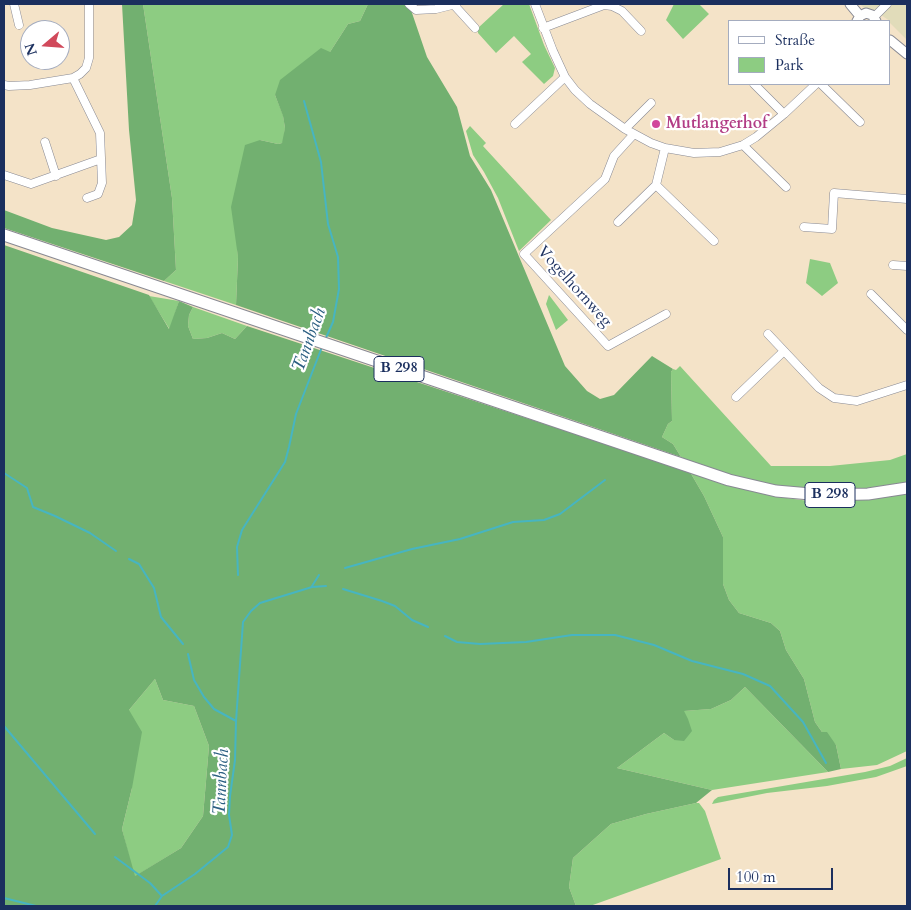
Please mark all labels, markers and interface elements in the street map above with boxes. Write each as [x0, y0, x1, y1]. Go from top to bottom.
north arrow [20, 20, 70, 70]
legend [728, 20, 891, 85]
text: Straße [775, 30, 815, 50]
text: N [20, 41, 42, 58]
text: Park [775, 55, 804, 75]
place label: Mutlangerhof [666, 114, 767, 134]
marker: Mutlangerhof [650, 118, 662, 130]
street label: Vogelhornweg [533, 243, 615, 331]
water label: Tannbach [289, 305, 331, 375]
road number: B 298 [374, 356, 424, 382]
road number: B 298 [805, 482, 855, 508]
water label: Tannbach [209, 748, 235, 816]
scale bar [731, 858, 836, 890]
text: 100 m [736, 867, 776, 887]

